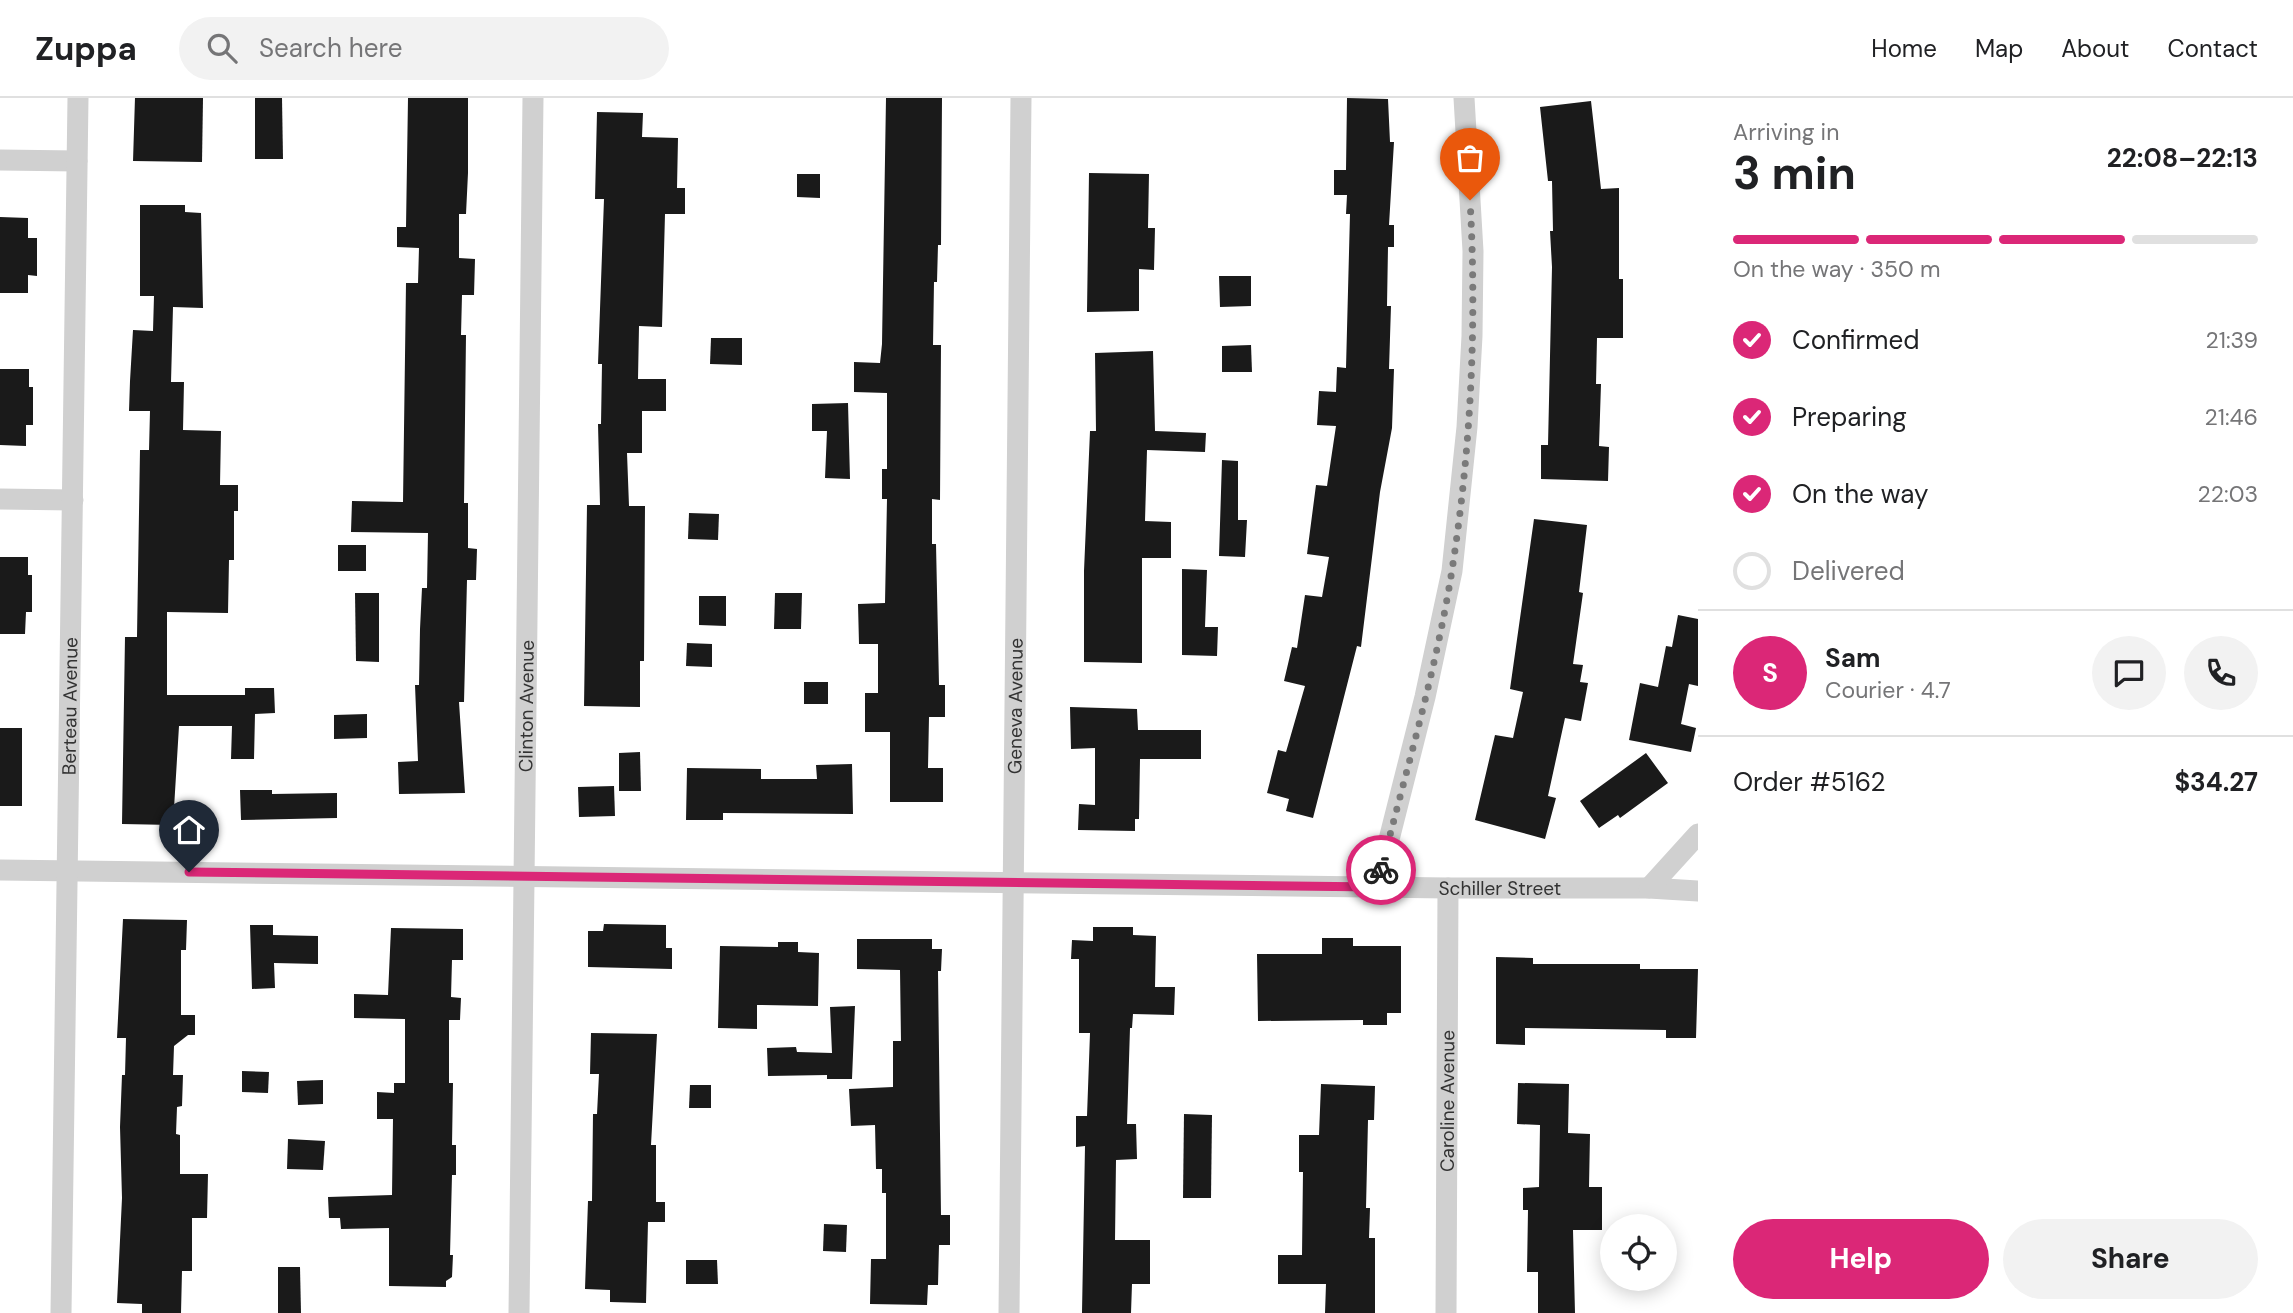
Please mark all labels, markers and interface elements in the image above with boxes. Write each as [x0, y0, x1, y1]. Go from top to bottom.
search box [179, 17, 669, 80]
text: Zuppa [35, 27, 137, 70]
icon: search [203, 29, 241, 67]
text: Search here [259, 31, 402, 65]
text: Home [1871, 33, 1937, 64]
text: Map [1975, 33, 2023, 64]
text: About [2061, 33, 2130, 64]
text: Contact [2168, 33, 2258, 64]
text: Arriving in [1733, 117, 1839, 147]
pin [1440, 128, 1500, 200]
icon: bag [1451, 139, 1489, 177]
text: 22:08–22:13 [2107, 141, 2258, 175]
text: 3 min [1733, 143, 1856, 203]
text: On the way · 350 m [1733, 254, 1940, 284]
icon: check [1733, 321, 1771, 359]
text: Confirmed [1792, 323, 1919, 357]
text: 21:39 [2206, 325, 2258, 355]
icon: check [1733, 398, 1771, 436]
text: Preparing [1792, 400, 1907, 434]
text: 21:46 [2205, 402, 2258, 432]
icon: check [1733, 475, 1771, 513]
text: On the way [1792, 477, 1928, 511]
text: 22:03 [2198, 479, 2258, 509]
text: Delivered [1792, 554, 1905, 588]
button: chat [2092, 636, 2166, 710]
button: phone [2184, 636, 2258, 710]
street label: Berteau Avenue [56, 637, 83, 775]
street label: Geneva Avenue [1002, 638, 1028, 774]
street label: Clinton Avenue [513, 640, 539, 772]
text: Sam [1825, 641, 1880, 675]
text: S [1762, 656, 1778, 690]
text: Courier · 4.7 [1825, 675, 1951, 705]
text: Order #5162 [1733, 765, 1885, 799]
text: $34.27 [2174, 765, 2258, 799]
pin [159, 800, 219, 872]
icon: home [170, 811, 208, 849]
courier [1346, 835, 1416, 905]
icon: bike [1362, 851, 1400, 889]
street label: Schiller Street [1438, 875, 1561, 901]
street label: Caroline Avenue [1434, 1030, 1460, 1172]
map controls [1600, 1214, 1677, 1291]
button: locate [1600, 1214, 1677, 1291]
button: Help [1733, 1219, 1989, 1299]
button: Share [2003, 1219, 2258, 1299]

